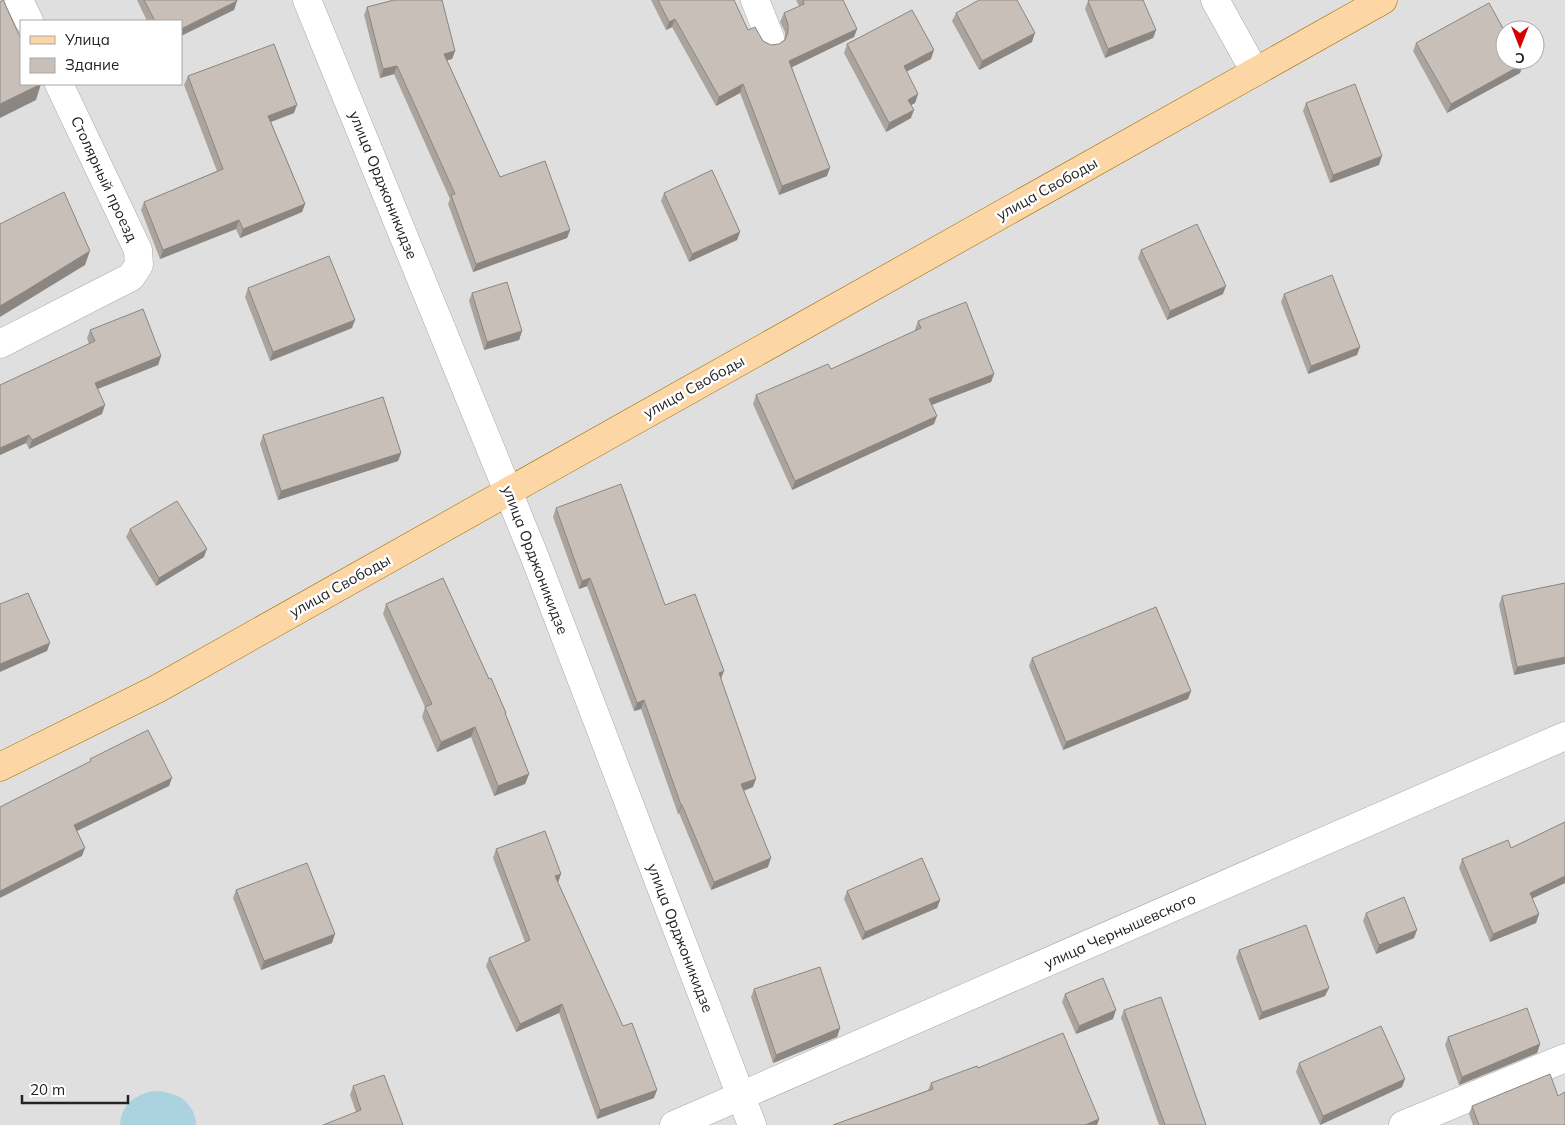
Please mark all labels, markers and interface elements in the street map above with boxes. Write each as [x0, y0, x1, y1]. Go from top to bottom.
legend [20, 20, 182, 85]
north arrow [1495, 20, 1545, 70]
text: Улица [64, 30, 110, 49]
text: С [1515, 49, 1525, 67]
text: Здание [65, 55, 119, 74]
street label: улица Орджоникидзе [345, 108, 422, 262]
street label: Столярный проезд [67, 113, 142, 245]
street label: улица Свободы [993, 153, 1101, 224]
street label: улица Свободы [640, 351, 748, 422]
street label: улица Орджоникидзе [498, 483, 573, 637]
street label: улица Свободы [286, 550, 394, 621]
street label: улица Орджоникидзе [643, 861, 718, 1015]
street label: улица Чернышевского [1041, 888, 1199, 973]
scale bar [22, 1072, 129, 1104]
text: 20 m [30, 1080, 65, 1099]

